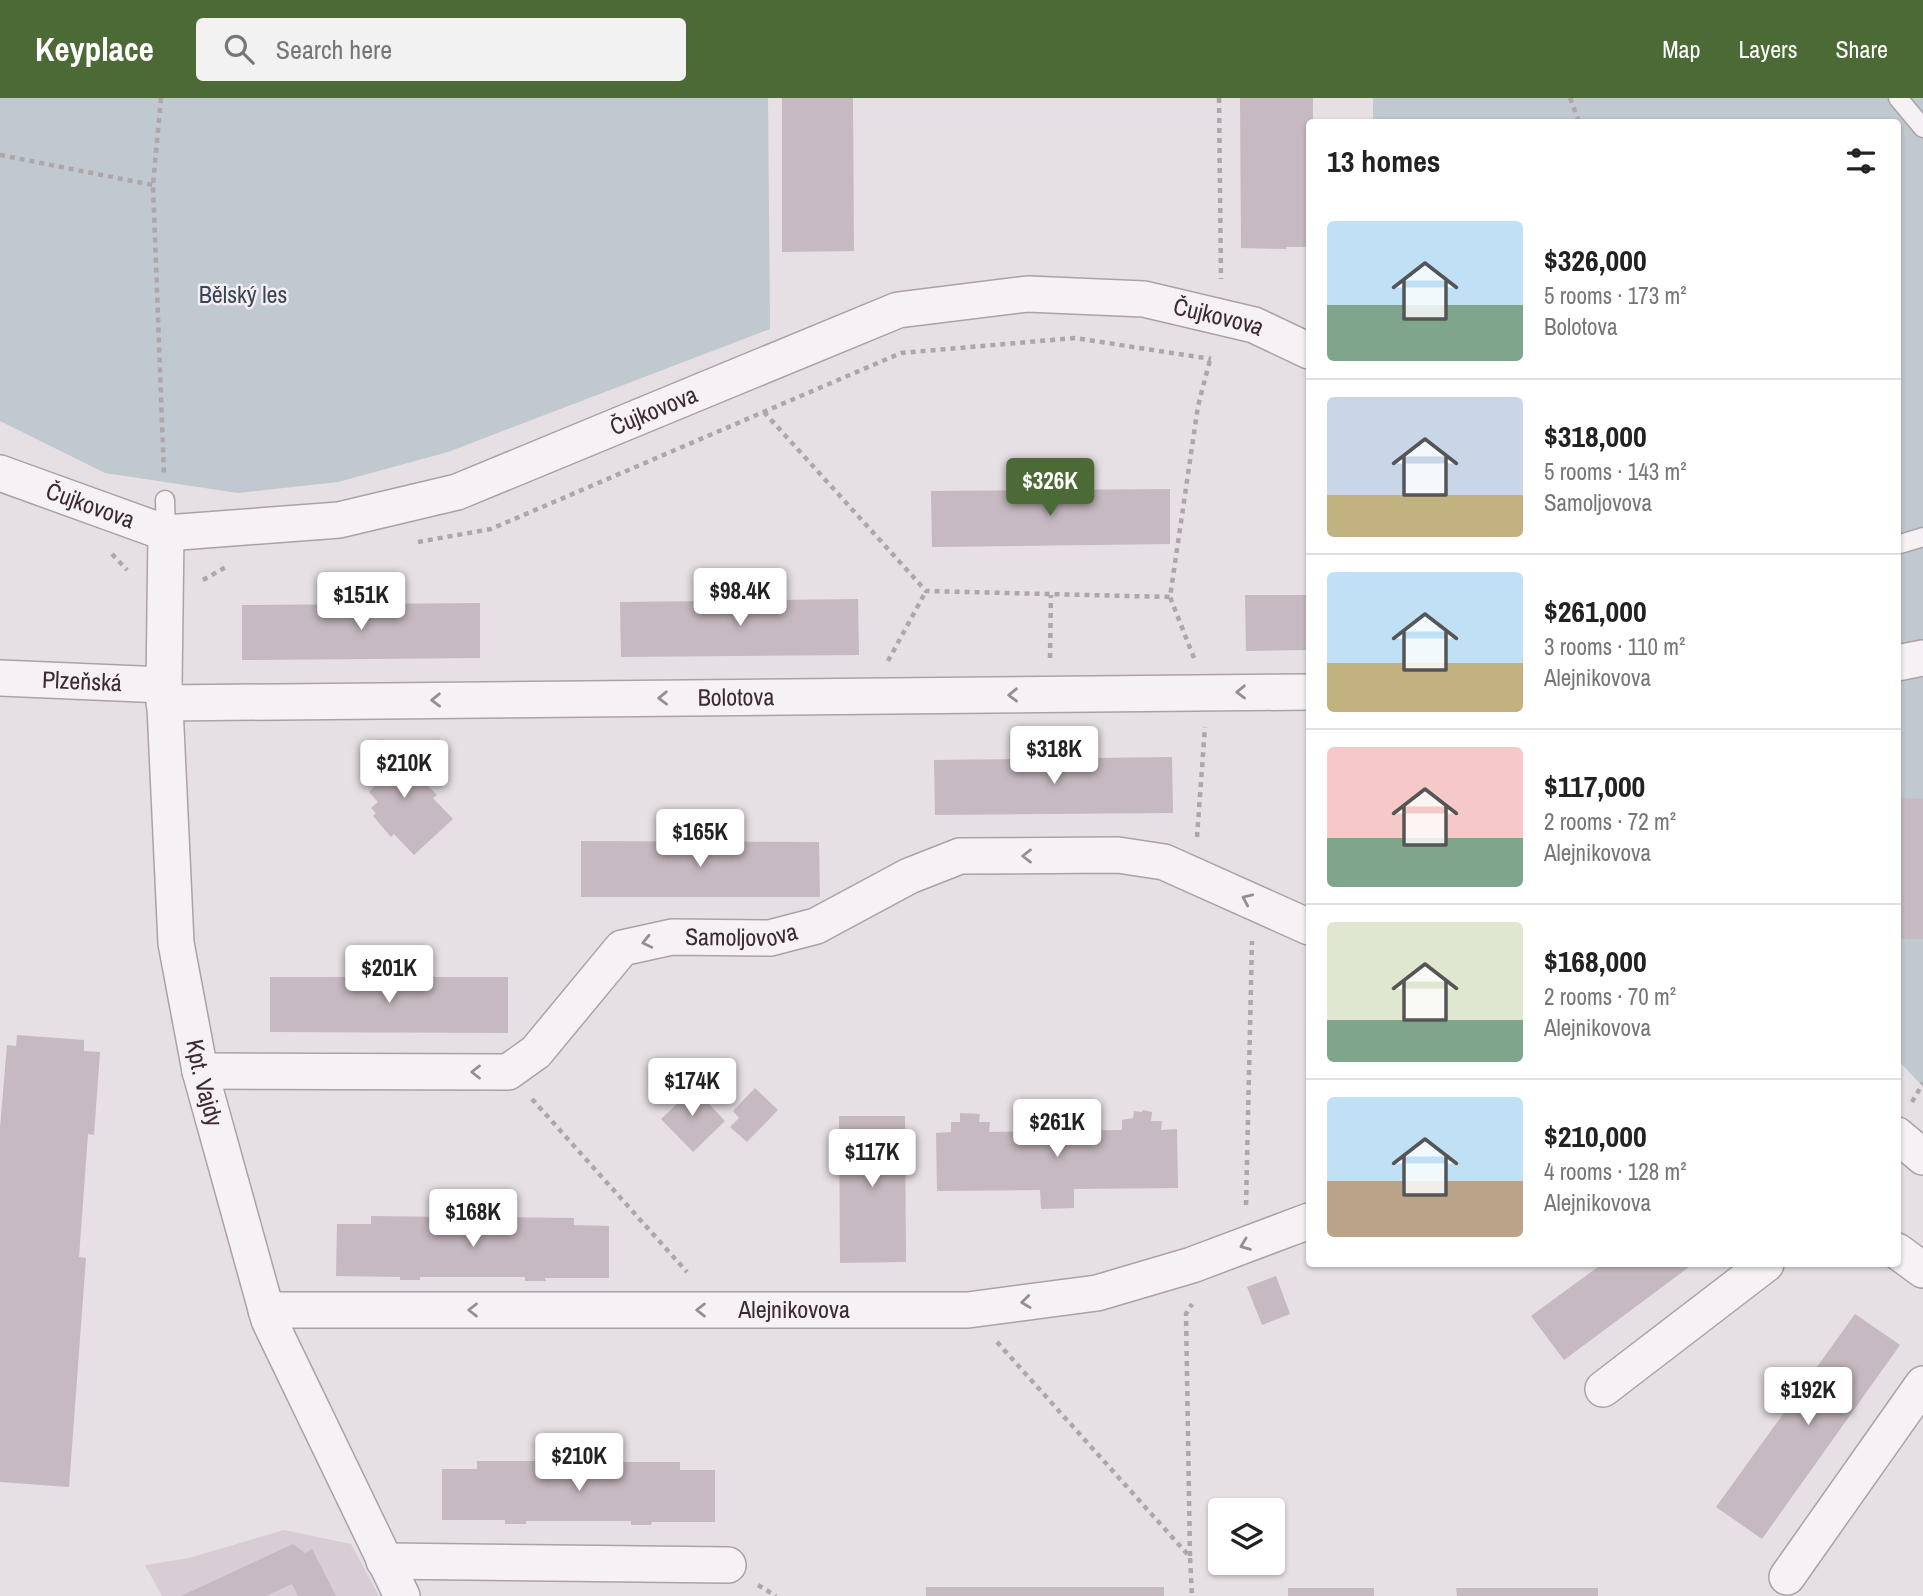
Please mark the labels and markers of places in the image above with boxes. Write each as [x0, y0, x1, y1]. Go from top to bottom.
pin: $326K [1001, 458, 1099, 518]
pin: $98.4K [683, 568, 797, 628]
pin: $151K [312, 573, 410, 632]
pin: $318K [1005, 726, 1103, 786]
pin: $210K [355, 740, 453, 800]
pin: $165K [651, 810, 749, 869]
pin: $201K [340, 946, 438, 1005]
pin: $174K [643, 1058, 741, 1118]
pin: $261K [1008, 1100, 1106, 1159]
pin: $117K [823, 1130, 921, 1189]
pin: $168K [424, 1190, 522, 1249]
pin: $192K [1759, 1368, 1857, 1427]
pin: $210K [530, 1434, 628, 1493]

